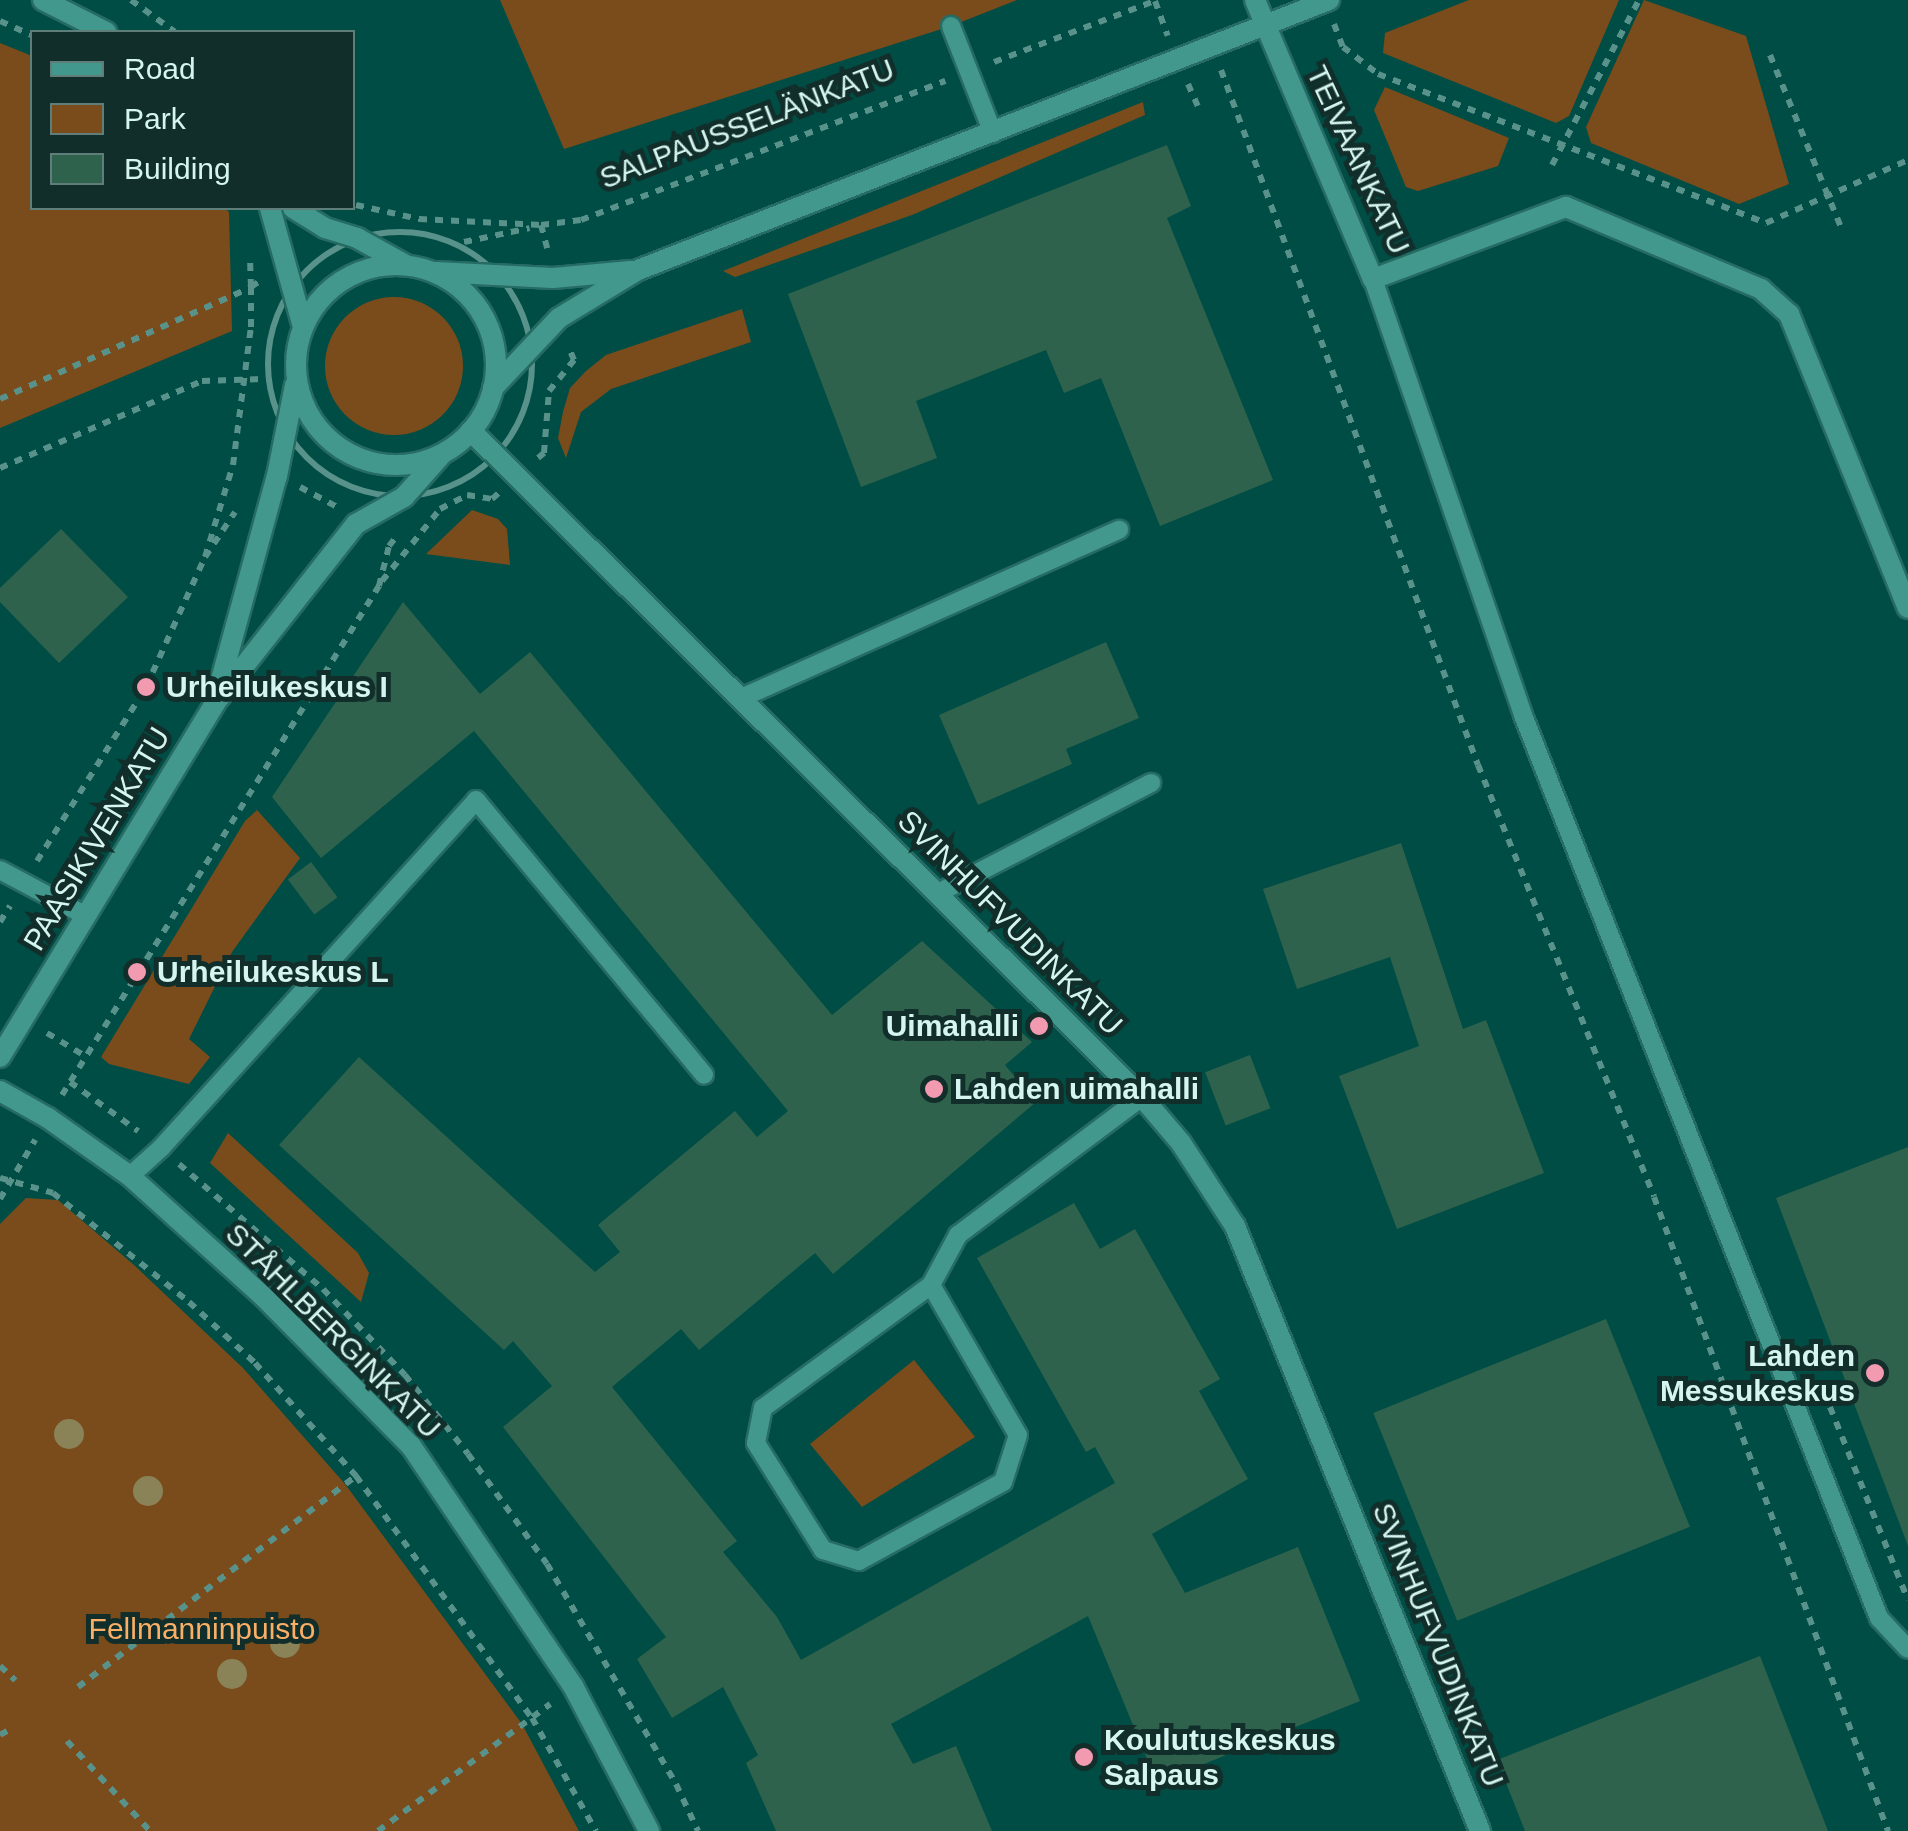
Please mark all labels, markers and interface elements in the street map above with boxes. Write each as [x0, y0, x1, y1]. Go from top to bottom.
legend [30, 30, 355, 210]
street label: SALPAUSSELÄNKATU [595, 51, 899, 197]
text: Road [124, 52, 196, 85]
street label: TEIVAANKATU [1299, 60, 1417, 260]
text: Park [124, 102, 186, 135]
text: Building [124, 152, 231, 185]
place label: Urheilukeskus I [166, 669, 388, 705]
marker: Urheilukeskus I [135, 676, 157, 698]
street label: PAASIKIVENKATU [16, 721, 178, 957]
street label: SVINHUFVUDINKATU [890, 803, 1130, 1043]
place label: Urheilukeskus L [157, 954, 389, 990]
marker: Urheilukeskus L [126, 961, 148, 983]
place label: Uimahalli [886, 1008, 1019, 1044]
marker: Uimahalli [1028, 1015, 1050, 1037]
place label: Lahden uimahalli [954, 1071, 1199, 1107]
marker: Lahden uimahalli [923, 1078, 945, 1100]
street label: STÅHLBERGINKATU [218, 1216, 448, 1446]
place label: Lahden Messukeskus [1660, 1338, 1855, 1408]
marker: Lahden Messukeskus [1864, 1362, 1886, 1384]
street label: SVINHUFVUDINKATU [1365, 1498, 1511, 1792]
park label: Fellmanninpuisto [89, 1611, 315, 1647]
place label: Koulutuskeskus Salpaus [1104, 1722, 1336, 1792]
marker: Koulutuskeskus Salpaus [1073, 1746, 1095, 1768]

